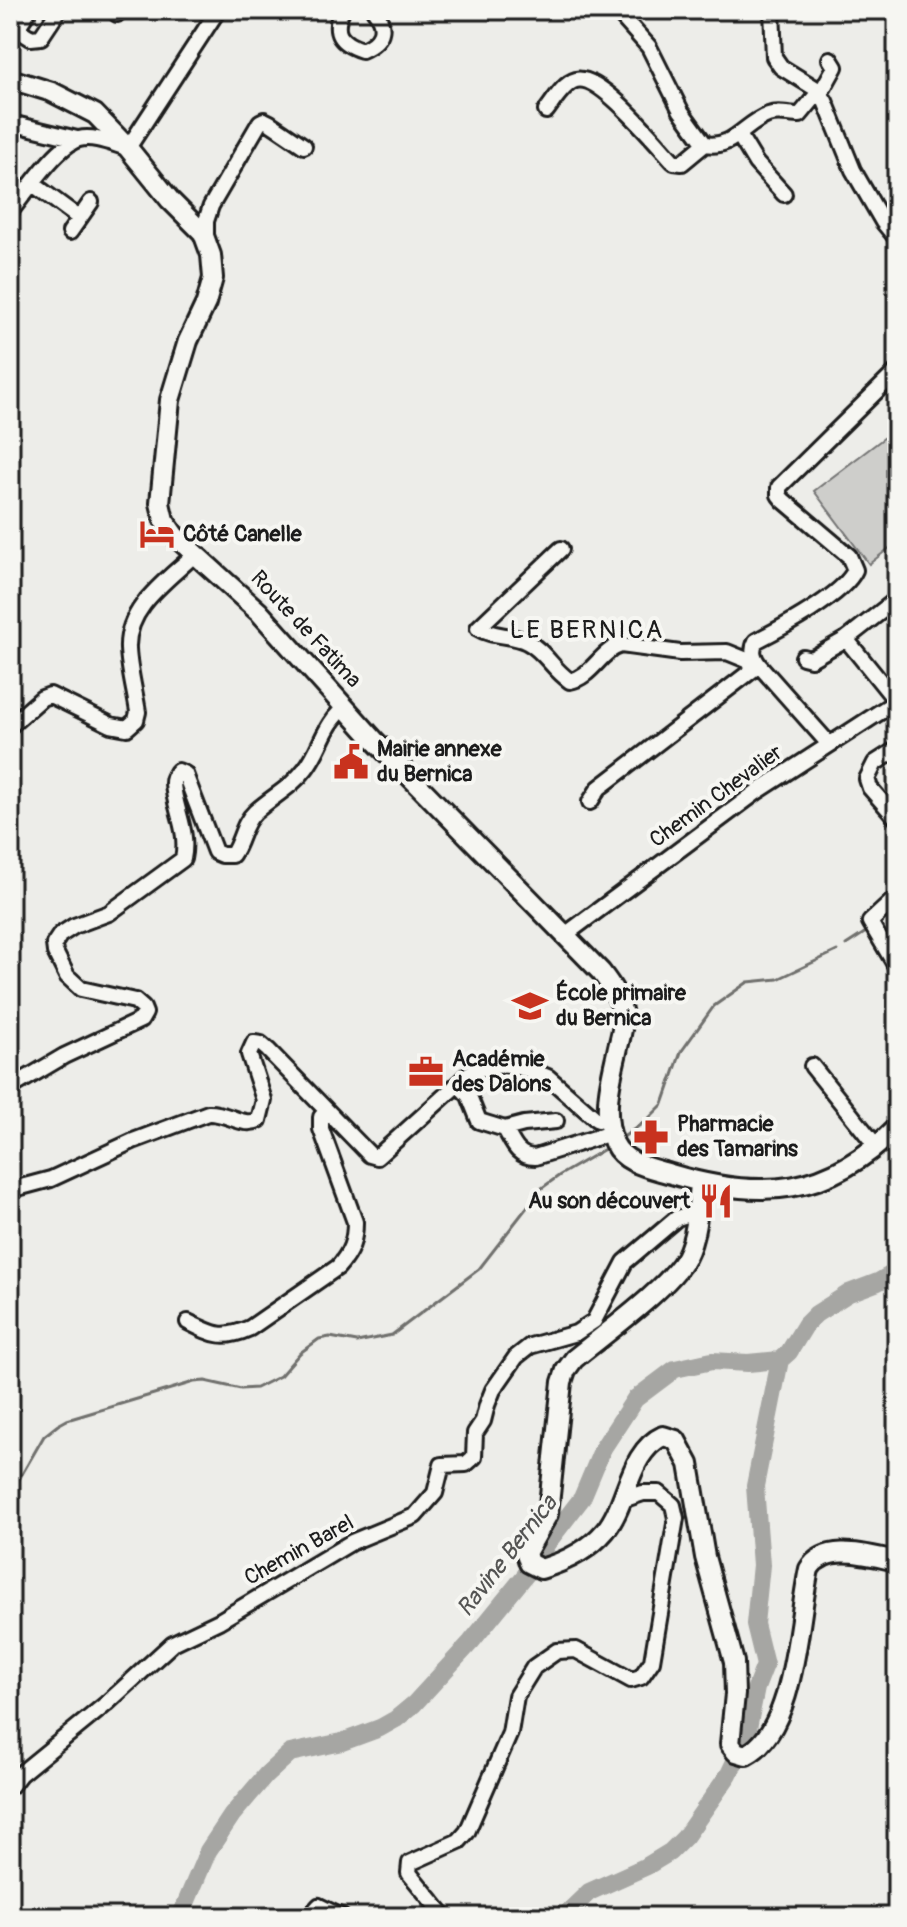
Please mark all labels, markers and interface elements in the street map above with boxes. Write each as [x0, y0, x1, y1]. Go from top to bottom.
hotel icon: Côté Canelle [138, 515, 176, 553]
place label: Côté Canelle [183, 520, 303, 548]
street label: Route de Fatima [245, 565, 367, 693]
district label: LE BERNICA [510, 614, 664, 646]
place label: Mairie annexe du Bernica [377, 735, 503, 788]
street label: Chemin Chevalier [644, 738, 788, 854]
public building icon: Mairie annexe du Bernica [332, 743, 370, 781]
place label: École primaire du Bernica [556, 979, 687, 1032]
school or university icon: École primaire du Bernica [511, 987, 549, 1025]
place label: Académie des Dalons [452, 1045, 551, 1098]
office icon: Académie des Dalons [407, 1053, 445, 1091]
place label: Pharmacie des Tamarins [677, 1110, 798, 1163]
pharmacy icon: Pharmacie des Tamarins [632, 1118, 670, 1156]
restaurant icon: Au son découvert [697, 1182, 735, 1220]
place label: Au son découvert [528, 1187, 691, 1215]
water label: Ravine Bernica [451, 1488, 564, 1622]
street label: Chemin Barel [239, 1508, 359, 1592]

